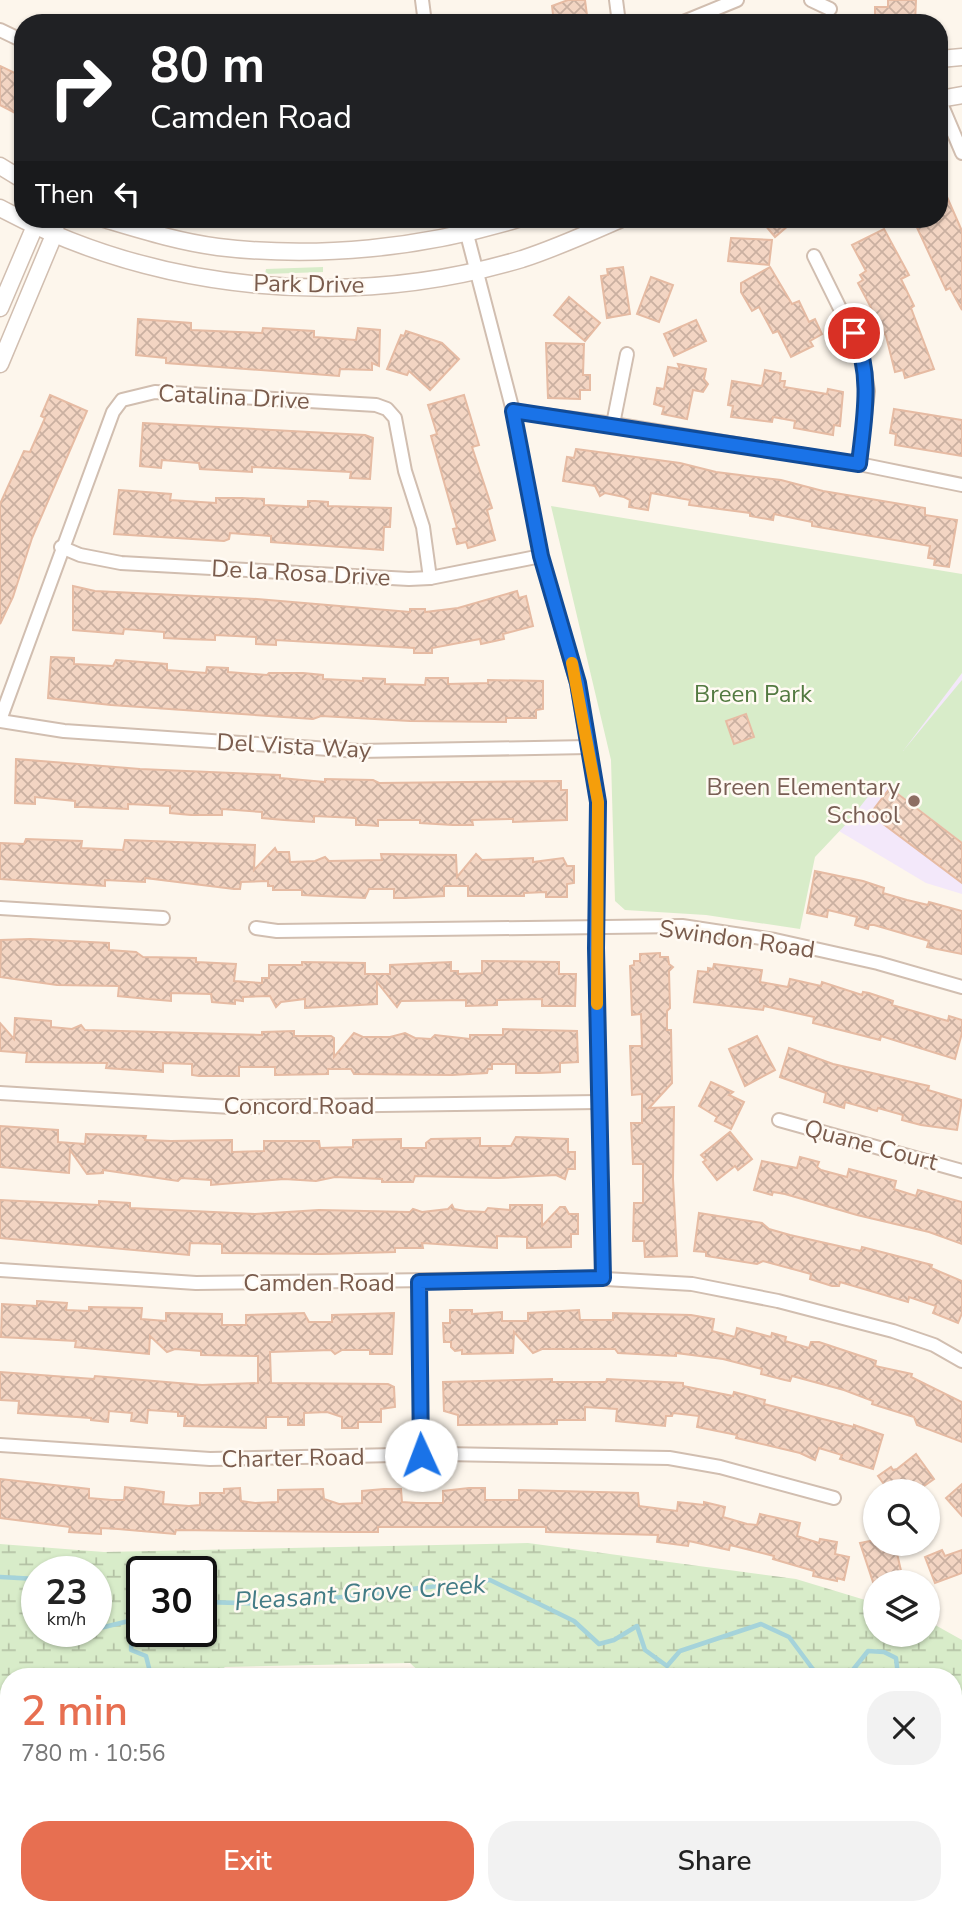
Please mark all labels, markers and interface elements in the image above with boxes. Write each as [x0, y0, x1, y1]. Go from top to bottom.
text: 80 m [150, 32, 265, 99]
icon: right [35, 42, 126, 133]
text: Camden Road [150, 96, 352, 139]
icon: left [108, 175, 146, 213]
text: Then [35, 177, 94, 212]
street label: Park Drive [253, 267, 365, 301]
pin [824, 303, 884, 363]
icon: arrive [835, 314, 873, 352]
street label: Catalina Drive [157, 377, 311, 417]
street label: De la Rosa Drive [211, 552, 391, 594]
park label: Breen Park [694, 678, 813, 710]
street label: Del Vista Way [216, 726, 373, 766]
place label: Breen Elementary School [707, 771, 901, 831]
marker: Breen Elementary School [906, 793, 922, 809]
street label: Swindon Road [657, 912, 817, 966]
street label: Concord Road [224, 1090, 374, 1122]
street label: Quane Court [801, 1112, 942, 1178]
street label: Camden Road [243, 1267, 395, 1299]
position arrow [384, 1418, 458, 1492]
street label: Charter Road [221, 1441, 365, 1475]
map controls [863, 1479, 940, 1647]
button: search [863, 1479, 940, 1556]
speed limit sign: 30 [126, 1556, 217, 1647]
water label: Pleasant Grove Creek [233, 1567, 488, 1619]
text: 23 [45, 1569, 88, 1616]
button: layers [863, 1570, 940, 1647]
text: km/h [47, 1607, 86, 1631]
text: 2 min [21, 1683, 128, 1740]
button: close [867, 1691, 941, 1765]
text: 780 m · 10:56 [21, 1738, 166, 1769]
button: Exit [21, 1821, 474, 1901]
button: Share [488, 1821, 941, 1901]

